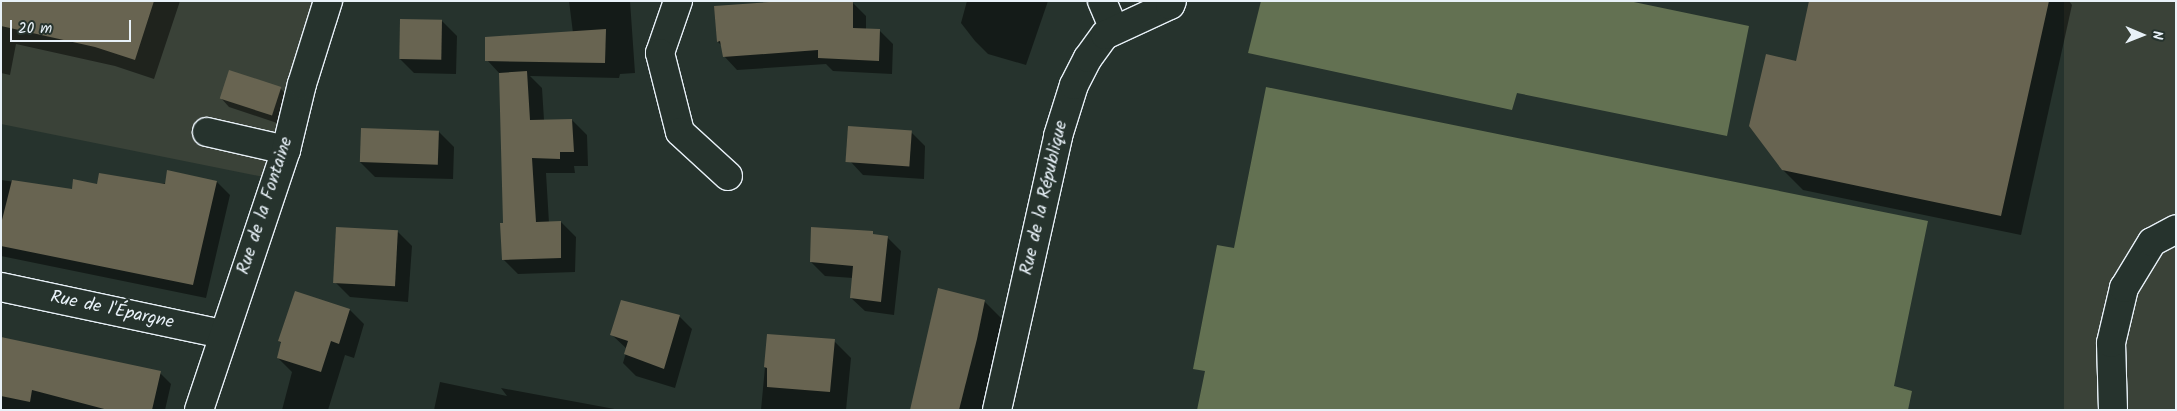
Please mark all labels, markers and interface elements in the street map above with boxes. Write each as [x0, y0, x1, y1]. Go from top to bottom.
scale bar [12, 10, 134, 42]
north arrow [2117, 10, 2167, 60]
text: 20 m [18, 17, 52, 41]
text: N [2146, 31, 2168, 40]
street label: Rue de la République [1017, 119, 1073, 277]
street label: Rue de la Fontaine [234, 134, 298, 278]
street label: Rue de l'Épargne [48, 287, 176, 335]

